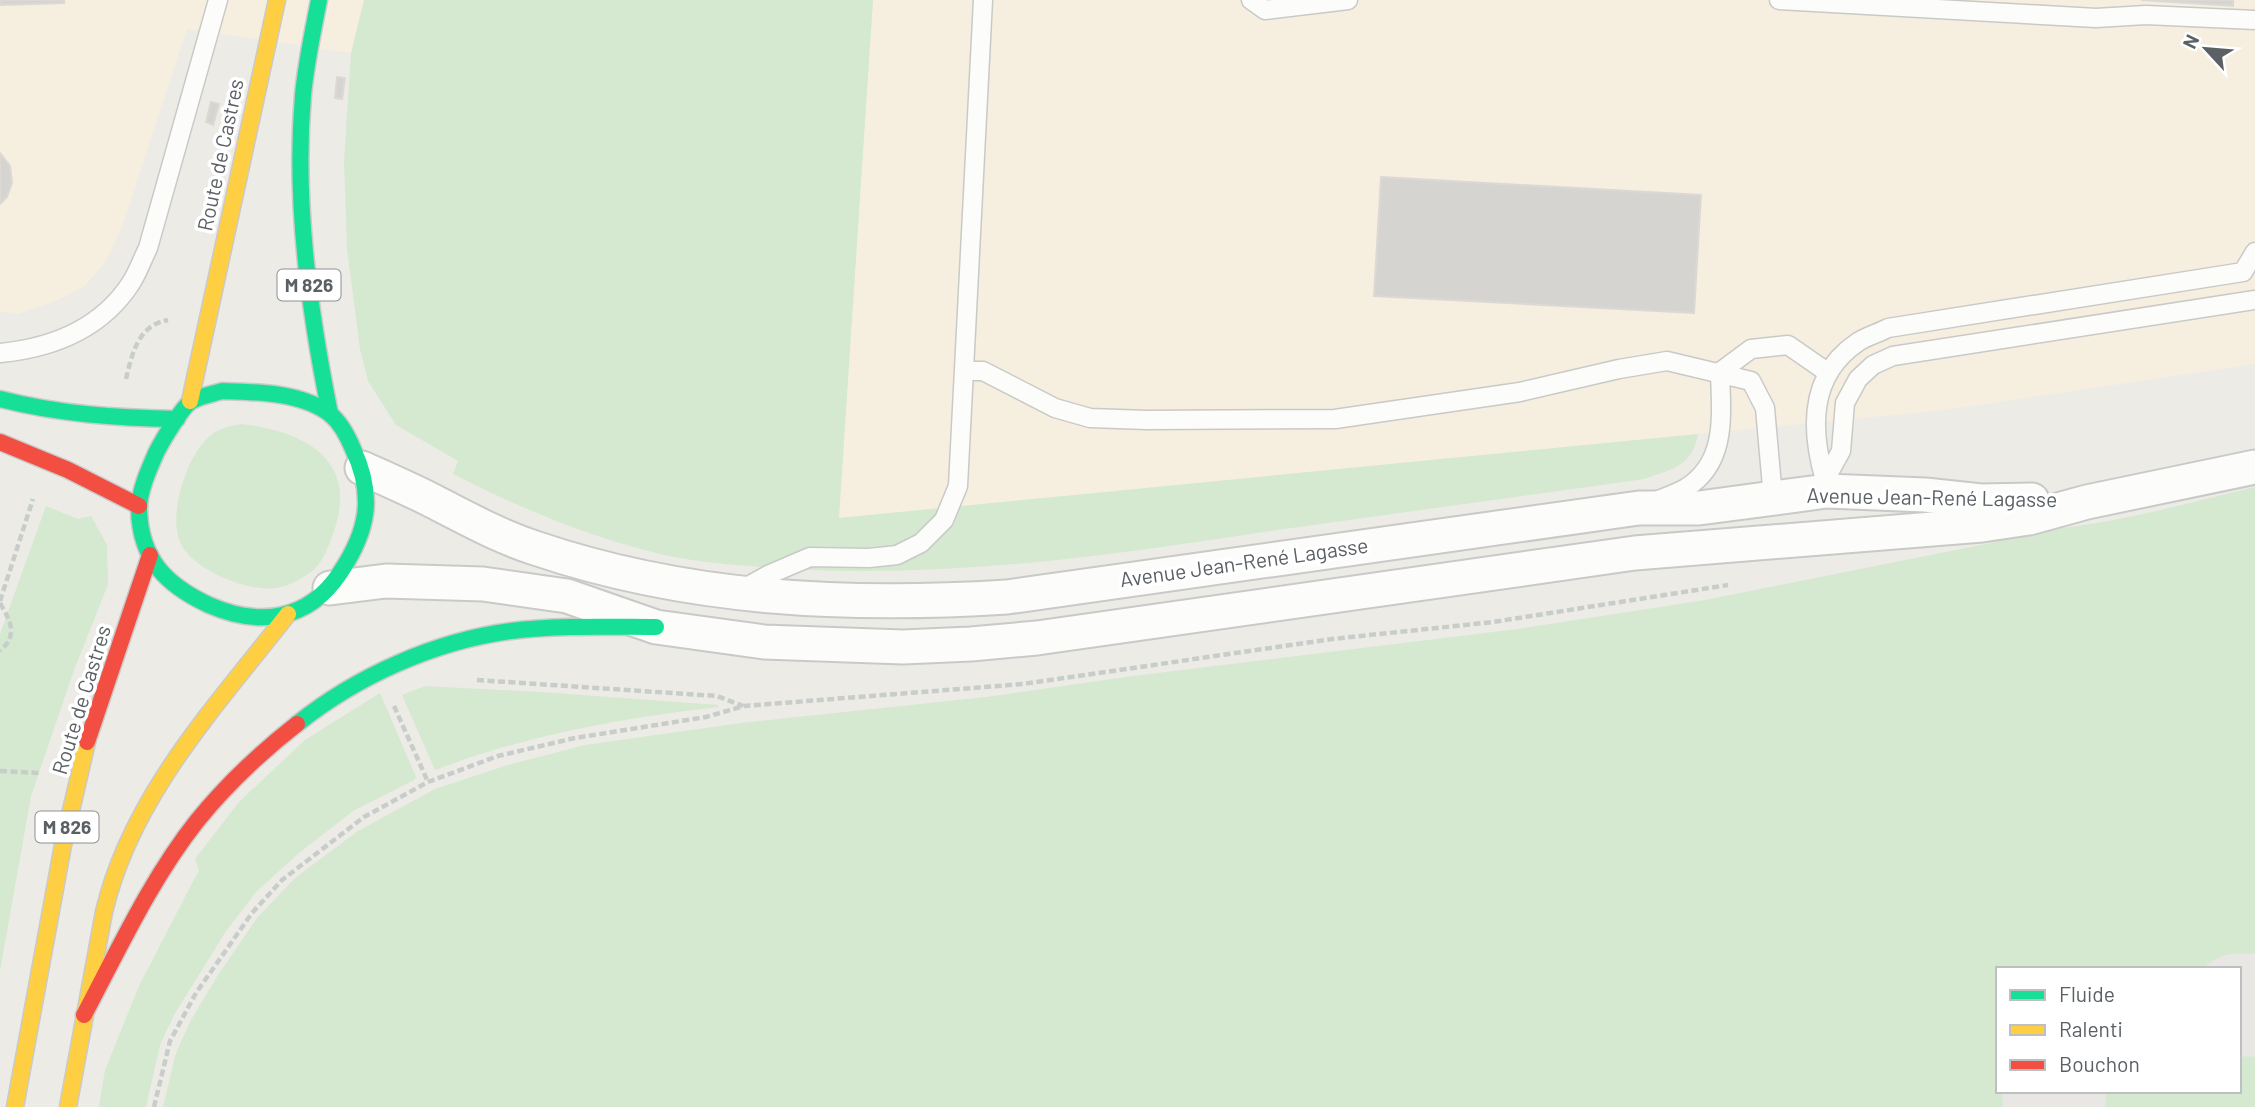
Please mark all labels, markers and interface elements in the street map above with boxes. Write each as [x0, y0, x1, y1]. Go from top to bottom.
north arrow [2171, 14, 2241, 84]
text: N [2177, 31, 2203, 52]
street label: Route de Castres [191, 76, 248, 233]
road number: M 826 [278, 270, 340, 300]
street label: Avenue Jean-René Lagasse [1807, 482, 2058, 511]
street label: Avenue Jean-René Lagasse [1118, 532, 1370, 591]
street label: Route de Castres [46, 622, 115, 777]
road number: M 826 [36, 812, 98, 842]
legend [1996, 967, 2241, 1093]
text: Fluide [2059, 981, 2115, 1006]
text: Ralenti [2059, 1016, 2123, 1041]
text: Bouchon [2059, 1051, 2140, 1076]

